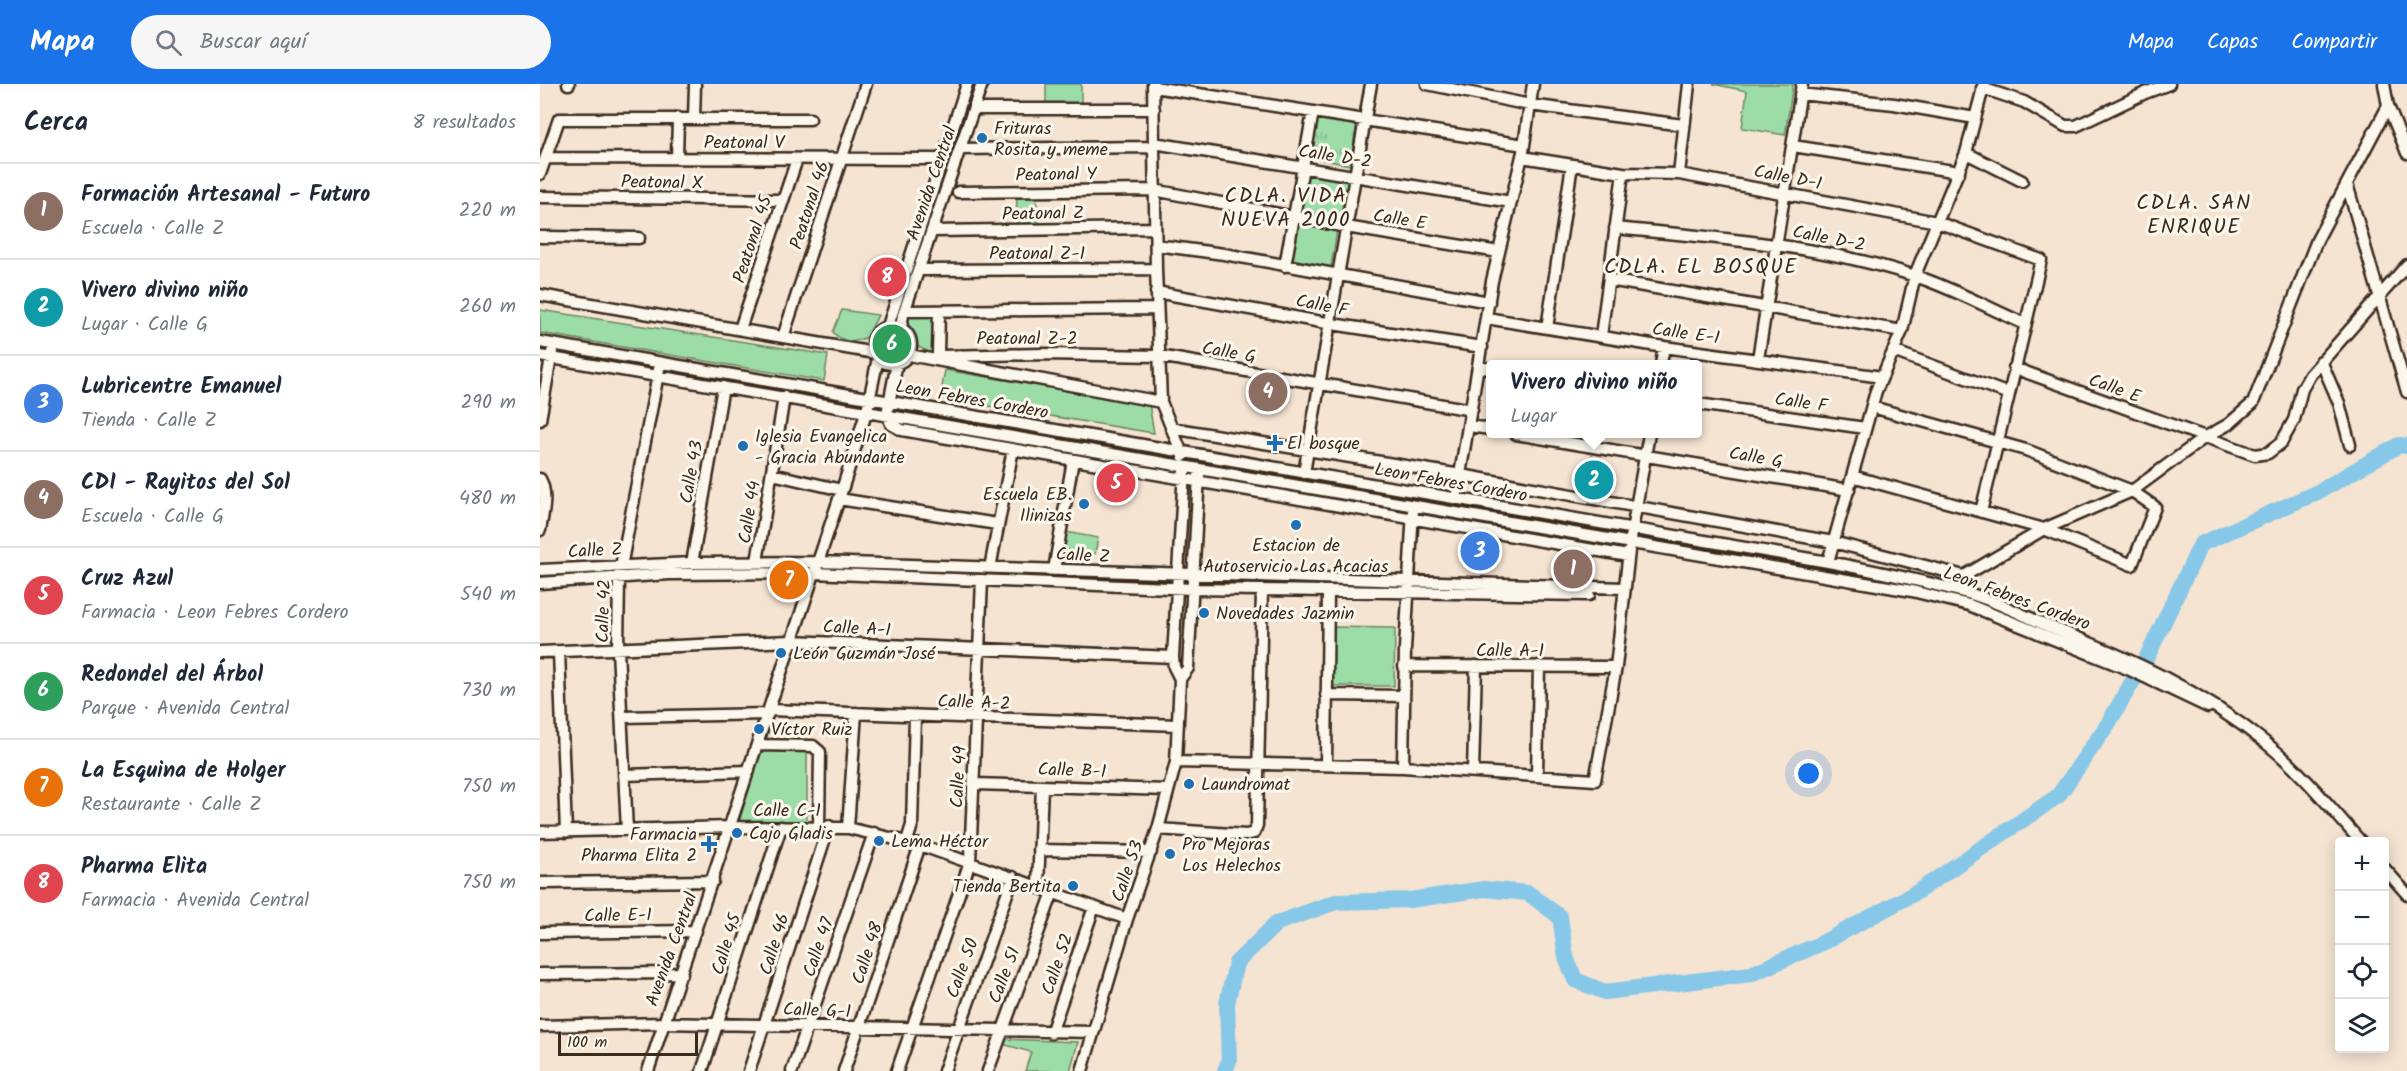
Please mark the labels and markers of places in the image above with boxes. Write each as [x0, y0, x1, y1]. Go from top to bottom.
place label: Frituras Rosita y meme [994, 115, 1108, 165]
marker: Frituras Rosita y meme [975, 131, 989, 145]
pin: 8 [868, 254, 906, 300]
pin: 6 [872, 322, 912, 366]
pin: 4 [1248, 370, 1288, 414]
place label: Iglesia Evangelica - Gracia Abundante [755, 423, 905, 473]
place label: El bosque [1287, 430, 1360, 459]
marker: El bosque [1268, 436, 1282, 450]
marker: Iglesia Evangelica - Gracia Abundante [736, 439, 750, 453]
pin: 2 [1574, 458, 1614, 502]
pin: 5 [1096, 460, 1136, 506]
place label: Escuela EB. Ilinizas [983, 481, 1072, 531]
marker: Escuela EB. Ilinizas [1077, 497, 1091, 511]
marker: Estacion de Autoservicio Las Acacias [1289, 518, 1303, 532]
pin: 3 [1460, 528, 1500, 574]
place label: Estacion de Autoservicio Las Acacias [1204, 532, 1389, 582]
pin: 1 [1554, 546, 1592, 592]
pin: 7 [770, 558, 808, 602]
place label: Novedades Jazmin [1216, 600, 1354, 629]
marker: Novedades Jazmin [1197, 606, 1211, 620]
place label: León Guzmán José [793, 640, 936, 669]
marker: León Guzmán José [774, 646, 788, 660]
place label: Víctor Ruiz [771, 716, 853, 745]
marker: Víctor Ruiz [752, 722, 766, 736]
place label: Laundromat [1201, 771, 1291, 800]
marker: Laundromat [1182, 777, 1196, 791]
place label: Cajo Gladis [749, 820, 833, 849]
place label: Farmacia Pharma Elita 2 [581, 821, 697, 871]
marker: Cajo Gladis [730, 826, 744, 840]
place label: Lema Héctor [891, 828, 989, 857]
place label: Pro Mejoras Los Helechos [1182, 831, 1281, 881]
marker: Lema Héctor [872, 834, 886, 848]
marker: Farmacia Pharma Elita 2 [702, 837, 716, 851]
marker: Pro Mejoras Los Helechos [1163, 847, 1177, 861]
place label: Tienda Bertita [953, 873, 1061, 902]
marker: Tienda Bertita [1066, 879, 1080, 893]

